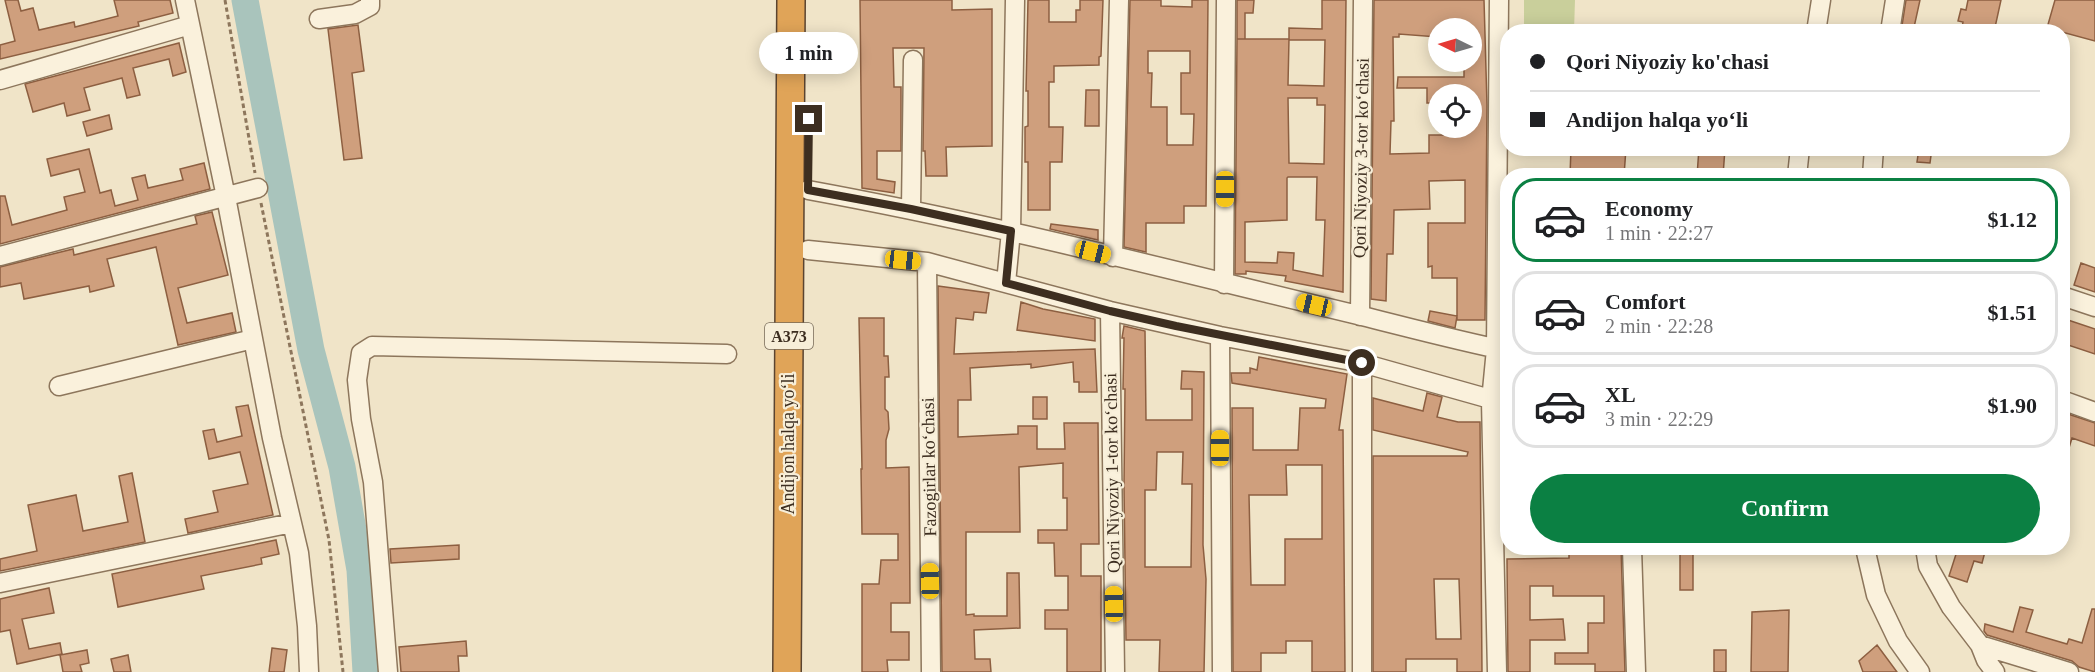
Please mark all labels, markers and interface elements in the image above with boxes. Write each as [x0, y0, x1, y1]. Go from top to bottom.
north arrow [1428, 18, 1482, 72]
map controls [1428, 18, 1482, 138]
callout: 1 min [760, 32, 858, 74]
text: 1 min [784, 42, 833, 64]
text: Qori Niyoziy ko'chasi [1566, 49, 1769, 74]
street label: Qori Niyoziy 3-tor koʻchasi [1349, 58, 1373, 258]
button: locate [1428, 84, 1482, 138]
route end [795, 105, 822, 132]
text: Andijon halqa yo‘li [1566, 107, 1748, 132]
car [1216, 171, 1234, 207]
icon: car [1533, 193, 1587, 247]
text: Economy [1605, 196, 1693, 221]
text: $1.12 [1988, 207, 2037, 232]
text: 1 min · 22:27 [1605, 222, 1713, 244]
car [1073, 239, 1113, 265]
car [884, 249, 922, 271]
icon: car [1533, 286, 1587, 340]
text: Comfort [1605, 289, 1686, 314]
car [1294, 292, 1334, 318]
text: $1.51 [1988, 300, 2037, 325]
text: 2 min · 22:28 [1605, 315, 1713, 337]
road number: A373 [765, 323, 813, 349]
route start [1348, 349, 1375, 376]
street label: Qori Niyoziy 1-tor koʻchasi [1100, 373, 1124, 573]
street label: Andijon halqa yo‘li [778, 374, 798, 514]
icon: car [1533, 379, 1587, 433]
text: XL [1605, 382, 1636, 407]
text: $1.90 [1988, 393, 2037, 418]
street label: Fazogirlar koʻchasi [918, 397, 940, 537]
text: 3 min · 22:29 [1605, 408, 1713, 430]
car [1211, 430, 1229, 466]
button: Confirm [1530, 474, 2040, 543]
car [921, 563, 939, 599]
car [1105, 586, 1123, 622]

